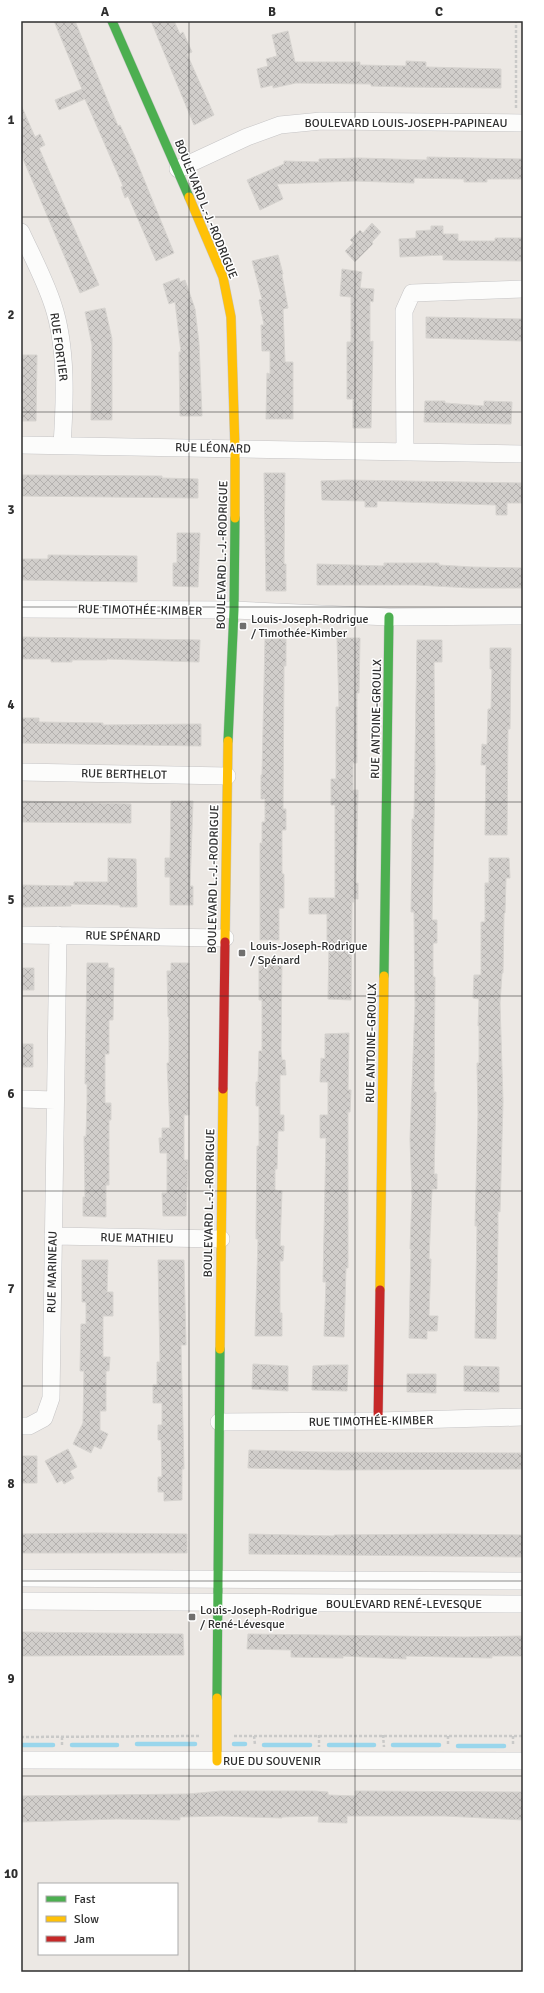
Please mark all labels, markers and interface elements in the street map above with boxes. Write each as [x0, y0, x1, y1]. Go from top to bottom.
text: A [101, 4, 110, 20]
text: B [268, 4, 276, 20]
text: C [435, 4, 443, 20]
text: 1 [7, 112, 15, 128]
street label: BOULEVARD LOUIS-JOSEPH-PAPINEAU [305, 116, 507, 131]
street label: BOULEVARD L.-J.-RODRIGUE [171, 137, 240, 281]
text: 2 [7, 307, 15, 323]
street label: RUE FORTIER [46, 312, 71, 382]
street label: RUE LÉONARD [175, 440, 251, 457]
street label: BOULEVARD L.-J.-RODRIGUE [214, 480, 231, 630]
text: 3 [7, 502, 15, 518]
street label: RUE TIMOTHÉE-KIMBER [78, 602, 202, 619]
place label: Louis-Joseph-Rodrigue / Timothée-Kimber [251, 612, 369, 641]
marker: Louis-Joseph-Rodrigue / Timothée-Kimber [238, 621, 248, 631]
street label: RUE ANTOINE-GROULX [368, 659, 385, 779]
text: 4 [7, 697, 15, 713]
street label: RUE BERTHELOT [81, 766, 167, 783]
street label: BOULEVARD L.-J.-RODRIGUE [205, 804, 222, 954]
text: 5 [7, 892, 15, 908]
street label: RUE SPÉNARD [85, 928, 161, 945]
place label: Louis-Joseph-Rodrigue / Spénard [250, 939, 368, 968]
marker: Louis-Joseph-Rodrigue / Spénard [237, 948, 247, 958]
street label: RUE ANTOINE-GROULX [363, 983, 380, 1103]
text: 6 [7, 1086, 15, 1102]
street label: BOULEVARD L.-J.-RODRIGUE [201, 1128, 218, 1278]
street label: RUE MATHIEU [100, 1230, 174, 1247]
street label: RUE MARINEAU [44, 1231, 61, 1313]
text: 7 [7, 1281, 15, 1297]
street label: RUE TIMOTHÉE-KIMBER [309, 1413, 433, 1430]
text: 8 [7, 1476, 15, 1492]
street label: BOULEVARD RENÉ-LEVESQUE [326, 1597, 482, 1612]
place label: Louis-Joseph-Rodrigue / René-Lévesque [200, 1603, 318, 1632]
marker: Louis-Joseph-Rodrigue / René-Lévesque [187, 1612, 197, 1622]
text: 9 [7, 1671, 15, 1687]
street label: RUE DU SOUVENIR [223, 1754, 321, 1769]
text: 10 [4, 1866, 18, 1882]
legend [38, 1883, 178, 1955]
text: Fast [74, 1892, 95, 1907]
text: Slow [74, 1912, 99, 1927]
text: Jam [74, 1932, 95, 1947]

